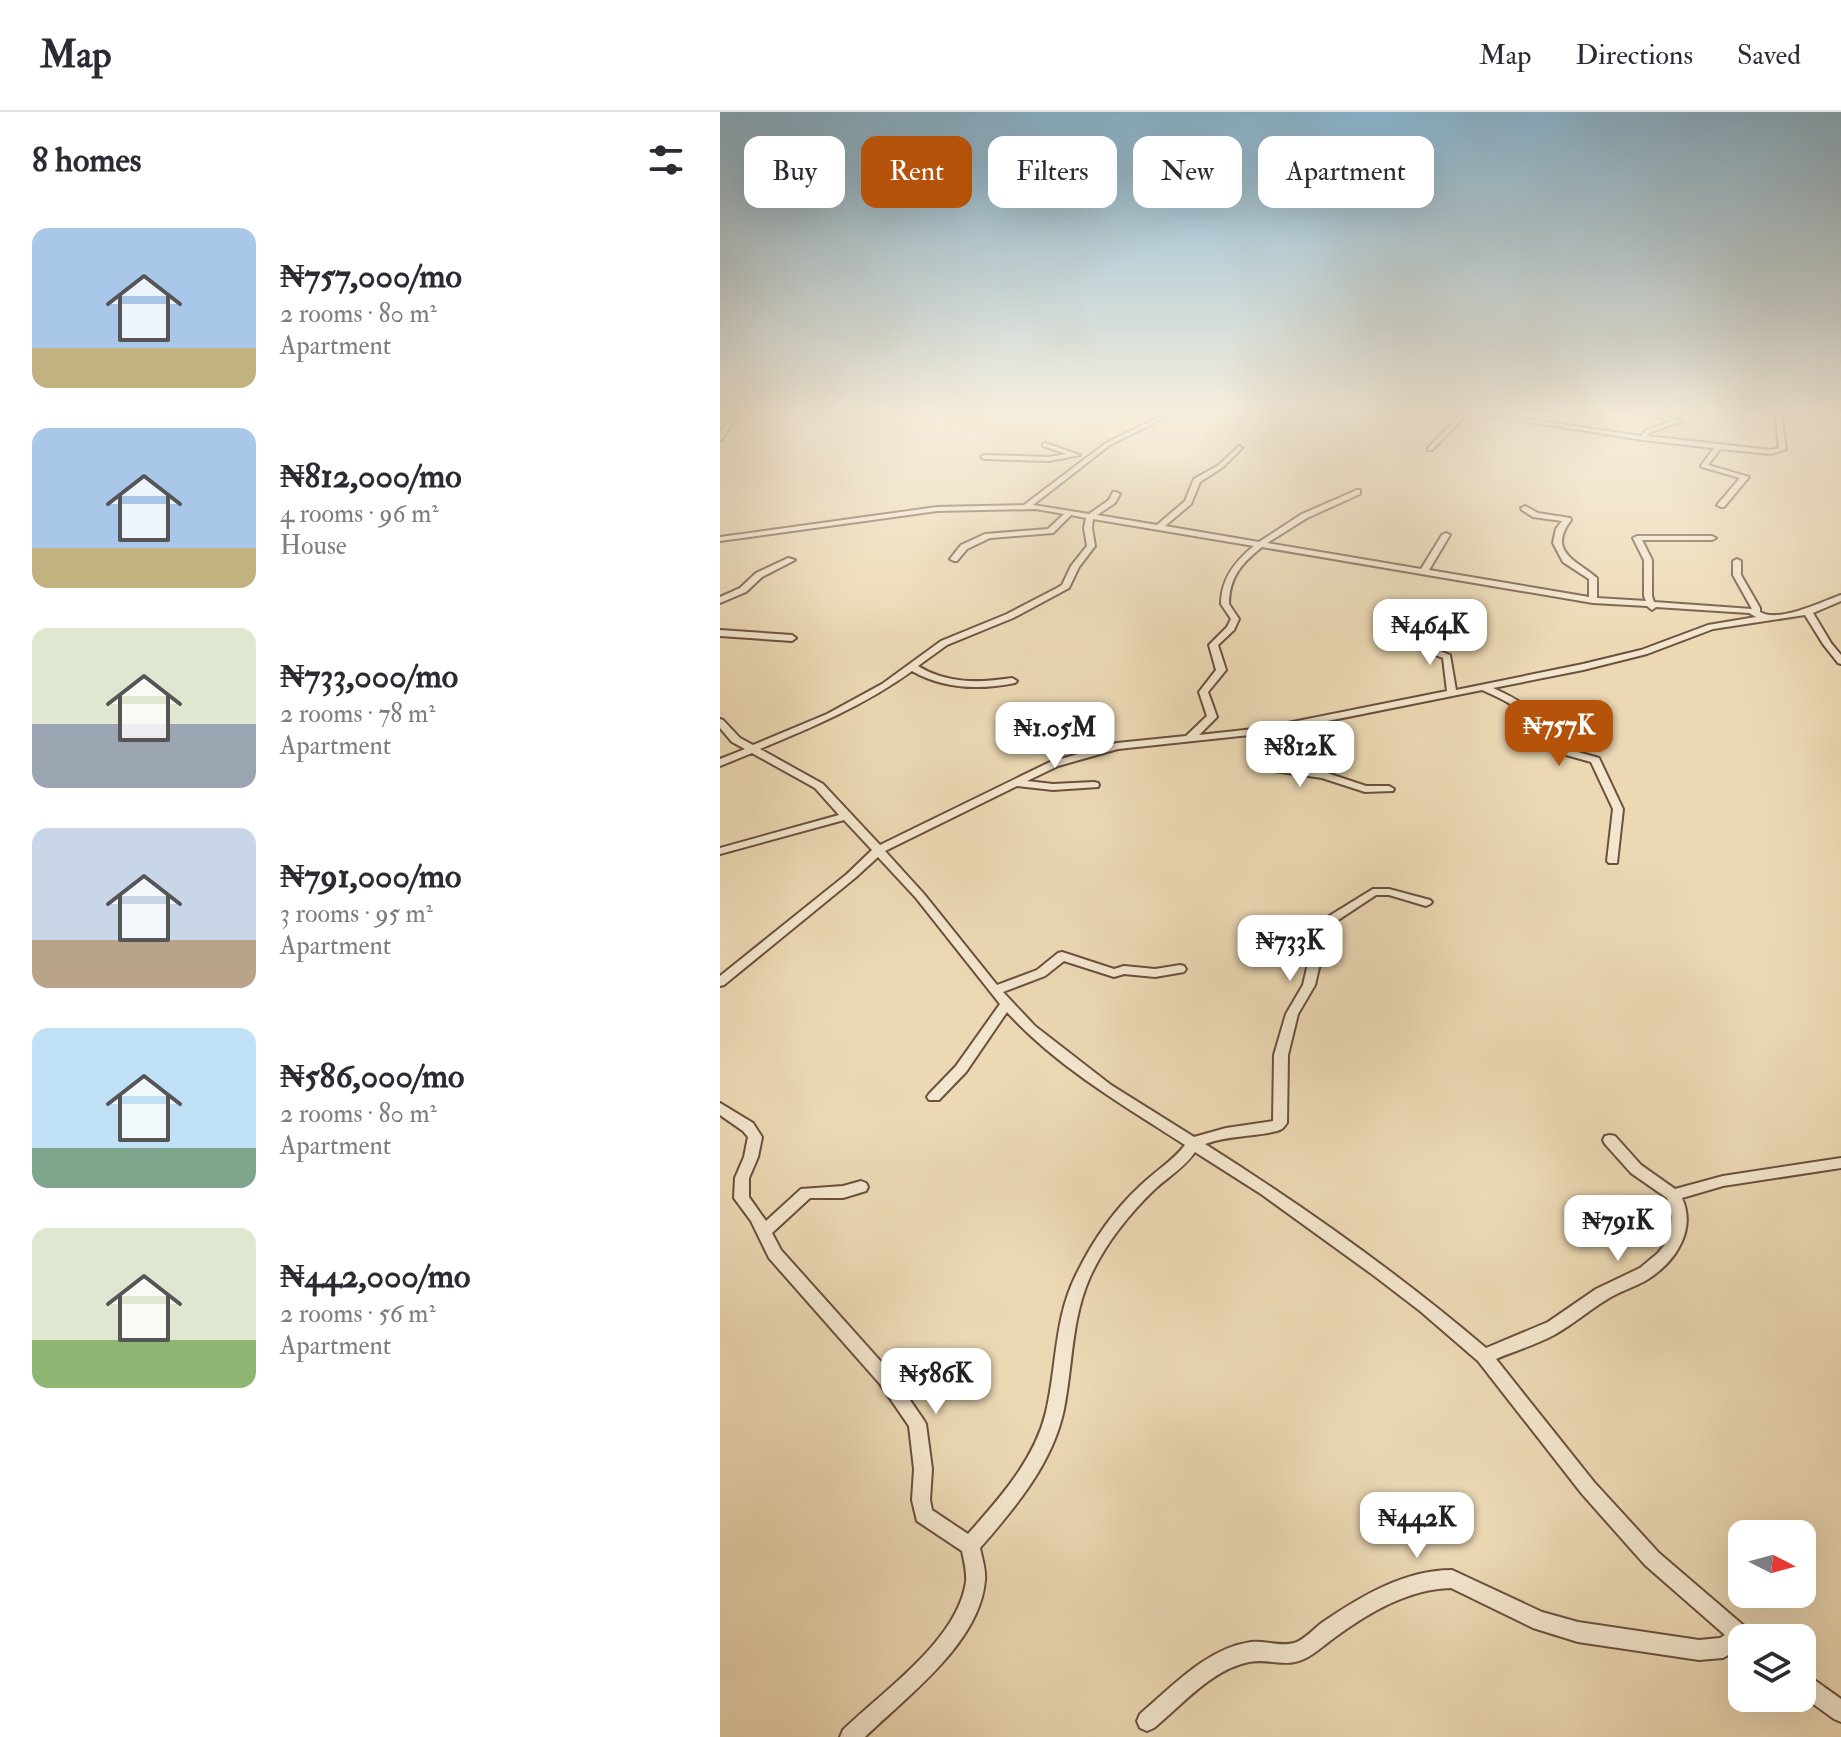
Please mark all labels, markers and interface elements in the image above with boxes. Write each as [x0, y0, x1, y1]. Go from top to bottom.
text: Map [40, 31, 111, 79]
text: Map [1479, 38, 1532, 73]
text: Directions [1576, 38, 1693, 73]
text: Saved [1737, 38, 1801, 73]
chip: Buy [744, 136, 845, 208]
chip: Rent [861, 136, 972, 208]
chip: Filters [988, 136, 1117, 208]
chip: New [1133, 136, 1242, 208]
chip: Apartment [1258, 136, 1434, 208]
icon: filters [644, 138, 688, 182]
text: 8 homes [32, 139, 141, 182]
text: ₦757,000/mo [280, 255, 462, 298]
icon: home [96, 260, 192, 356]
text: 2 rooms · 80 m² [280, 298, 437, 330]
text: Apartment [280, 330, 391, 362]
text: ₦812,000/mo [280, 455, 462, 498]
icon: home [96, 460, 192, 556]
text: 4 rooms · 96 m² [280, 498, 439, 530]
text: House [280, 530, 347, 562]
pin: ₦464K [1374, 599, 1486, 667]
text: ₦464K [1391, 609, 1469, 641]
text: ₦733,000/mo [280, 655, 458, 698]
icon: home [96, 660, 192, 756]
text: 2 rooms · 78 m² [280, 698, 436, 730]
pin: ₦757K [1503, 700, 1615, 768]
pin: ₦1.05M [990, 702, 1120, 770]
text: ₦757K [1523, 710, 1595, 742]
text: ₦1.05M [1013, 712, 1097, 744]
pin: ₦812K [1244, 721, 1356, 789]
text: Apartment [280, 730, 391, 762]
text: ₦812K [1264, 731, 1336, 763]
text: ₦791,000/mo [280, 855, 461, 898]
icon: home [96, 860, 192, 956]
text: 3 rooms · 95 m² [280, 898, 433, 930]
pin: ₦733K [1234, 915, 1346, 983]
text: ₦733K [1256, 925, 1324, 957]
text: Apartment [280, 930, 391, 962]
text: ₦586,000/mo [280, 1055, 464, 1098]
icon: home [96, 1060, 192, 1156]
text: 2 rooms · 80 m² [280, 1098, 437, 1130]
text: Apartment [280, 1130, 391, 1162]
pin: ₦791K [1562, 1195, 1674, 1263]
text: ₦791K [1582, 1205, 1654, 1237]
text: ₦442,000/mo [280, 1255, 470, 1298]
icon: home [96, 1260, 192, 1356]
text: 2 rooms · 56 m² [280, 1298, 436, 1330]
text: Apartment [280, 1330, 391, 1362]
pin: ₦586K [880, 1348, 992, 1416]
text: ₦586K [899, 1358, 973, 1390]
pin: ₦442K [1361, 1492, 1473, 1560]
text: ₦442K [1378, 1502, 1456, 1534]
north arrow [1728, 1520, 1816, 1608]
map controls [1728, 1520, 1816, 1712]
button: layers [1728, 1624, 1816, 1712]

